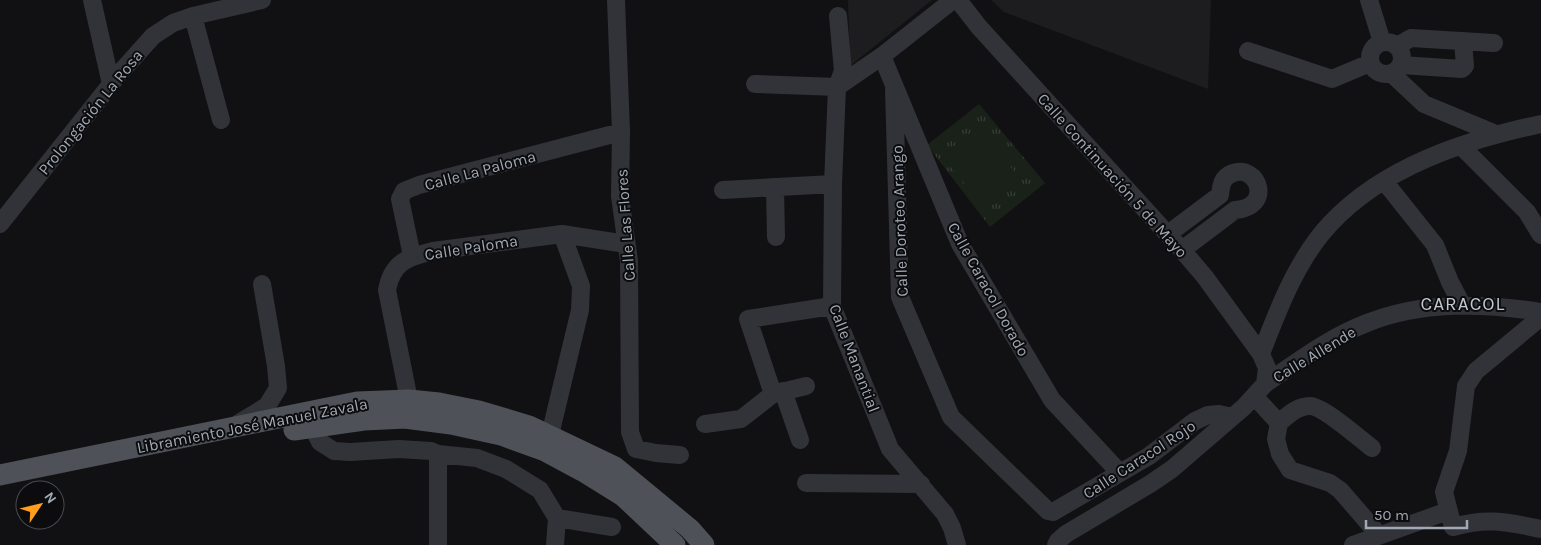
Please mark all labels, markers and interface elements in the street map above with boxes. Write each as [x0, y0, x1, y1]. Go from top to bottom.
street label: Prolongación La Rosa [34, 46, 147, 179]
street label: Calle Continuación 5 de Mayo [1034, 89, 1192, 262]
street label: Calle Doroteo Arango [887, 145, 912, 297]
street label: Calle La Paloma [422, 147, 538, 194]
street label: Calle Las Flores [612, 168, 639, 282]
street label: Calle Caracol Dorado [944, 219, 1033, 360]
street label: Calle Paloma [423, 231, 519, 264]
district label: CARACOL [1421, 293, 1505, 315]
street label: Calle Manantial [825, 301, 884, 415]
street label: Calle Allende [1269, 322, 1359, 387]
street label: Libramiento José Manuel Zavala [135, 394, 369, 457]
street label: Calle Caracol Rojo [1079, 416, 1199, 503]
north arrow [15, 480, 65, 530]
text: N [40, 489, 60, 507]
scale bar [1366, 498, 1467, 530]
text: 50 m [1374, 506, 1409, 524]

